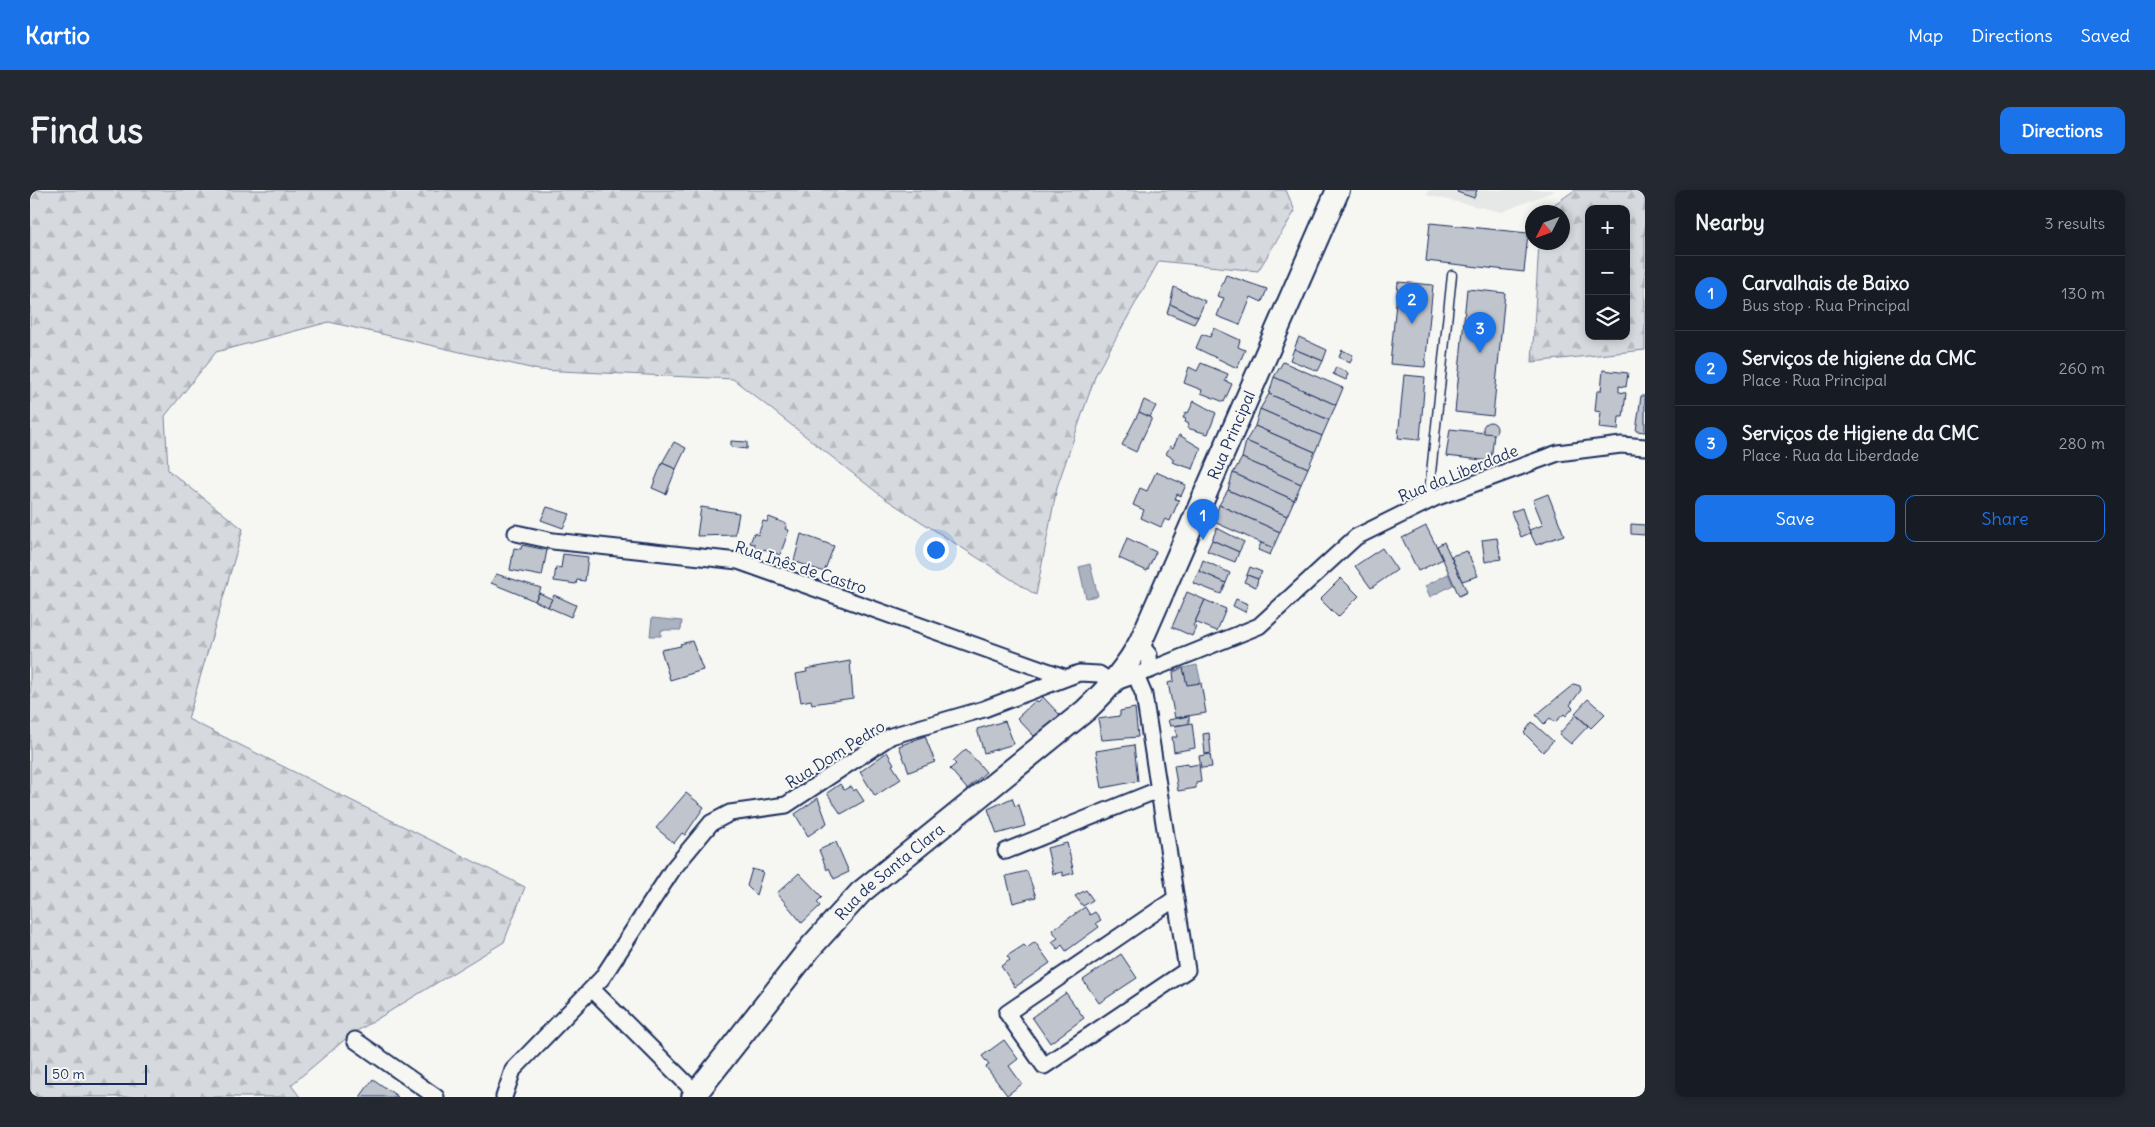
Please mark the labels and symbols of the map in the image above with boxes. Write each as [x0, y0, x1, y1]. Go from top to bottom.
north arrow [1525, 205, 1570, 250]
pin: 2 [1396, 283, 1428, 324]
pin: 3 [1464, 312, 1496, 353]
street label: Rua Principal [1203, 388, 1259, 483]
street label: Rua da Liberdade [1395, 440, 1521, 506]
pin: 1 [1187, 499, 1219, 540]
street label: Rua Inês de Castro [733, 536, 869, 598]
your location [923, 537, 949, 563]
street label: Rua Dom Pedro [782, 716, 888, 792]
street label: Rua de Santa Clara [830, 819, 948, 924]
scale bar [45, 1062, 148, 1085]

